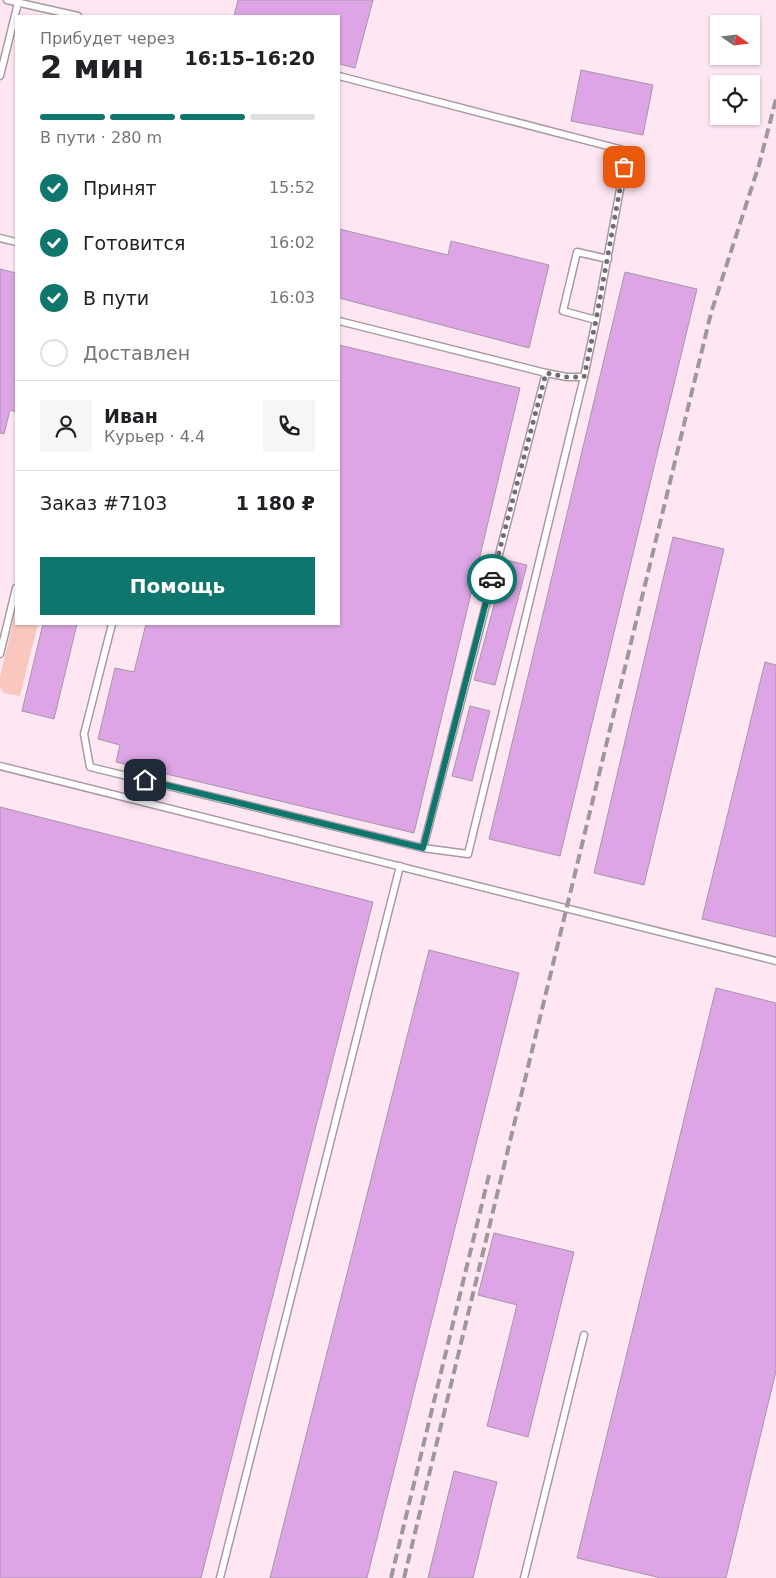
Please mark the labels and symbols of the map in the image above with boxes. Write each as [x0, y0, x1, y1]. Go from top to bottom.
north arrow [710, 15, 760, 65]
pin [603, 146, 645, 188]
courier [467, 554, 517, 604]
pin [124, 759, 166, 801]

